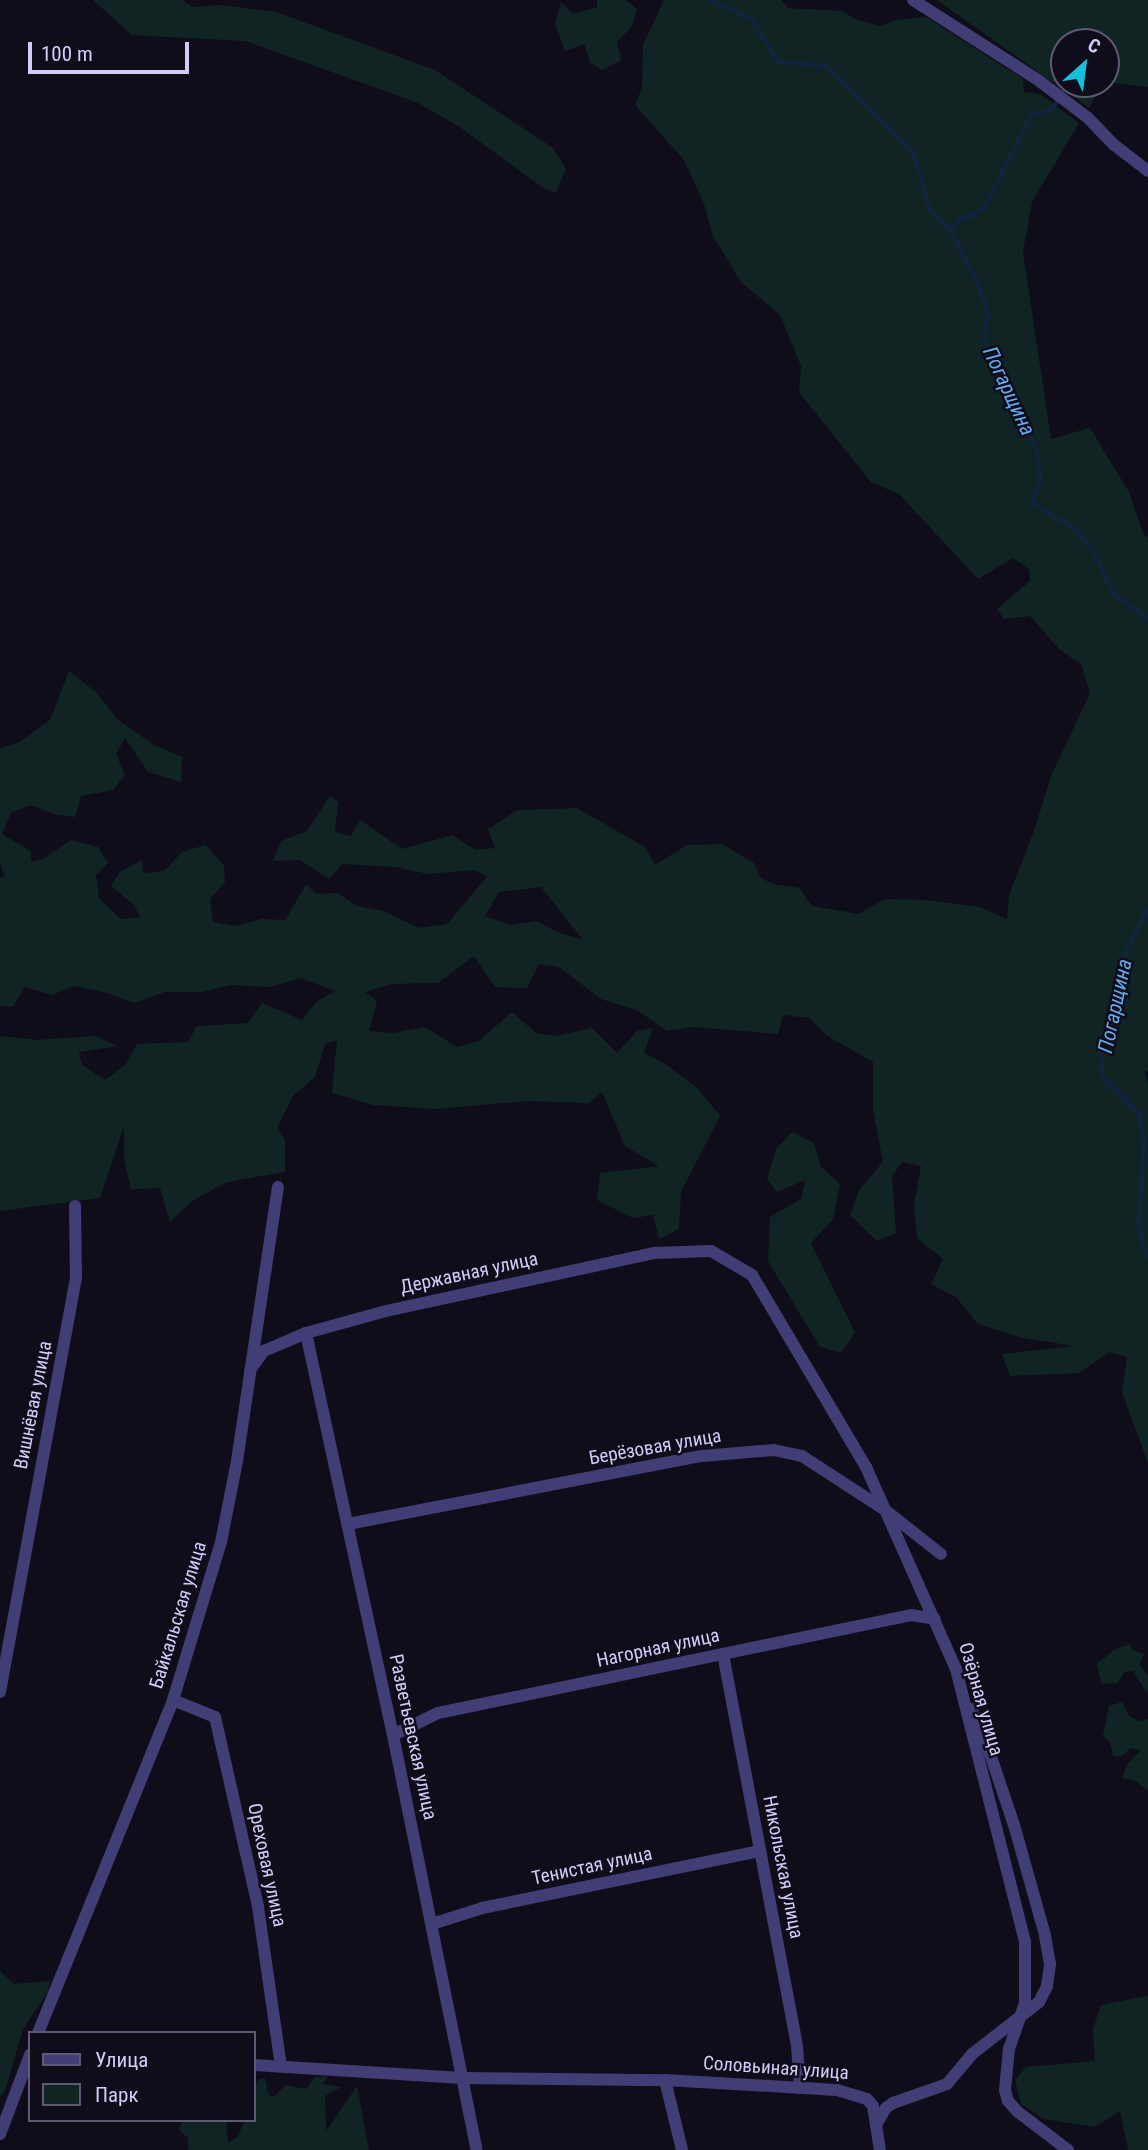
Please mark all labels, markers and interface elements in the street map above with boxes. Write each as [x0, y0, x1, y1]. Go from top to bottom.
scale bar [32, 28, 192, 72]
north arrow [1050, 28, 1120, 98]
text: С [1084, 33, 1104, 58]
text: 100 m [41, 42, 93, 66]
water label: Погарщина [977, 342, 1041, 440]
water label: Погарщина [1093, 957, 1137, 1055]
street label: Державная улица [398, 1247, 540, 1299]
street label: Вишнёвая улица [9, 1339, 57, 1471]
street label: Берёзовая улица [587, 1424, 723, 1470]
street label: Байкальская улица [145, 1539, 211, 1691]
street label: Нагорная улица [595, 1624, 721, 1672]
street label: Озёрная улица [954, 1640, 1008, 1758]
street label: Разветьевская улица [384, 1652, 442, 1822]
street label: Никольская улица [758, 1794, 808, 1940]
street label: Ореховая улица [243, 1801, 291, 1929]
street label: Тенистая улица [530, 1842, 654, 1890]
legend [28, 2031, 256, 2122]
text: Улица [95, 2048, 148, 2072]
street label: Соловьиная улица [702, 2052, 850, 2084]
text: Парк [95, 2083, 139, 2107]

